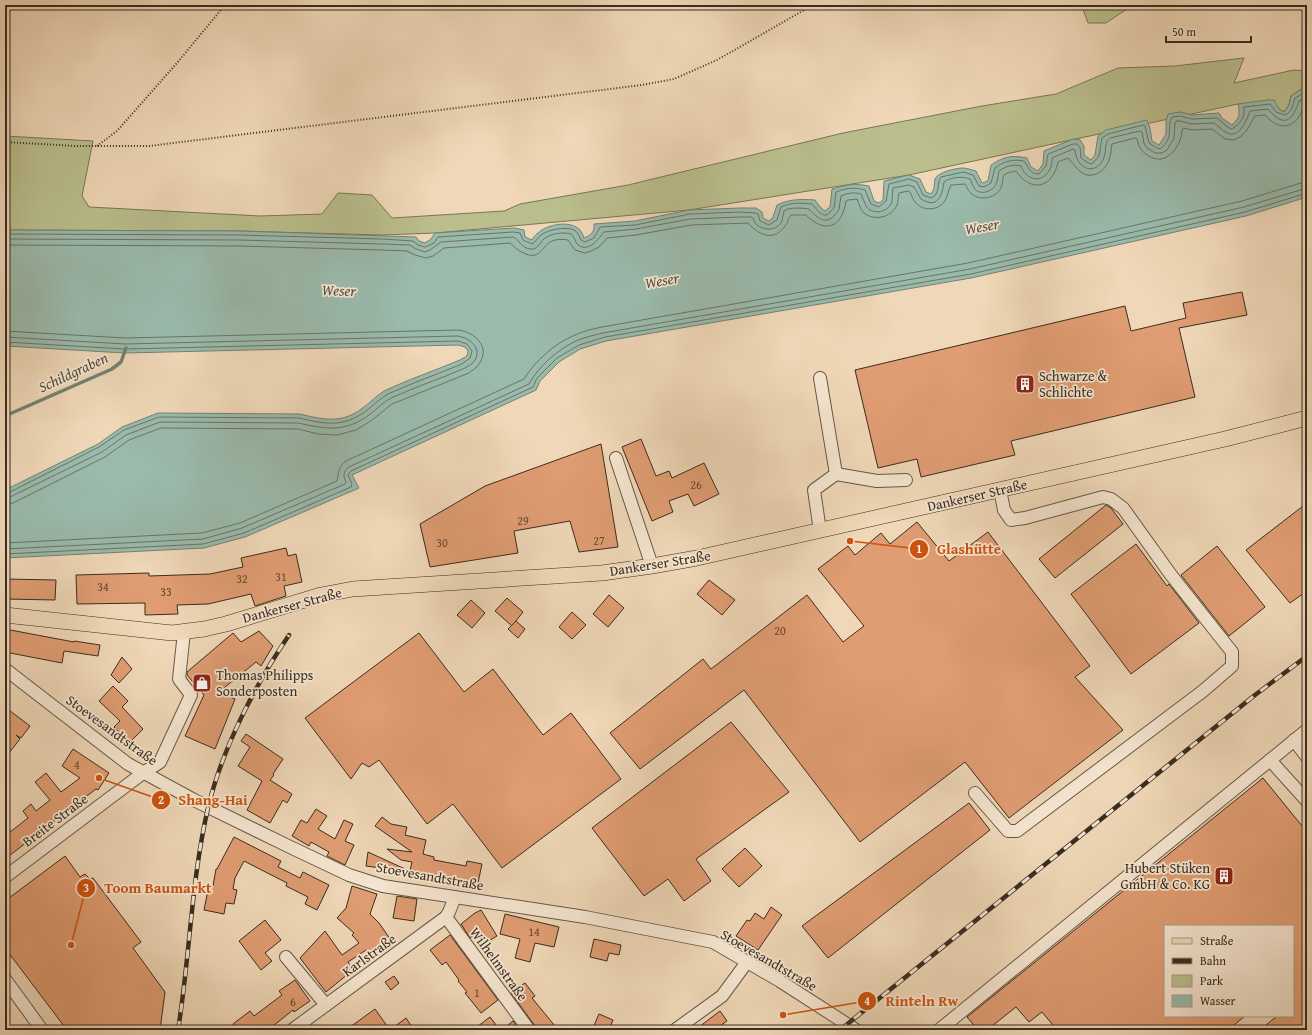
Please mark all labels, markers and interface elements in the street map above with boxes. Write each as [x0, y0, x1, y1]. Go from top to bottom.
scale bar [1166, 18, 1251, 44]
text: 50 m [1172, 23, 1196, 40]
water label: Weser [963, 213, 1001, 239]
water label: Weser [643, 267, 681, 293]
water label: Weser [322, 279, 357, 301]
water label: Schildgraben [35, 347, 112, 397]
place label: Schwarze & Schlichte [1039, 366, 1108, 402]
building icon: Schwarze & Schlichte [1014, 373, 1036, 395]
street label: Dankerser Straße [925, 474, 1029, 516]
house number: 26 [690, 476, 702, 493]
house number: 29 [517, 512, 529, 529]
house number: 27 [593, 532, 605, 549]
house number: 30 [436, 534, 448, 551]
callout: Glashütte [909, 536, 1010, 563]
text: Glashütte [937, 538, 1001, 559]
text: 1 [916, 540, 922, 557]
street label: Dankerser Straße [608, 545, 712, 581]
house number: 31 [275, 568, 287, 585]
house number: 32 [236, 570, 248, 587]
house number: 34 [97, 578, 109, 595]
street label: Dankerser Straße [240, 582, 344, 628]
house number: 33 [160, 583, 172, 600]
house number: 20 [774, 622, 786, 639]
place label: Thomas Philipps Sonderposten [216, 665, 313, 701]
shop icon: Thomas Philipps Sonderposten [191, 672, 213, 694]
street label: Stoevesandtstraße [62, 690, 162, 770]
house number: 4 [74, 756, 80, 773]
callout: Shang-Hai [151, 786, 256, 813]
street label: Breite Straße [18, 788, 92, 851]
text: Shang-Hai [178, 789, 248, 810]
text: 2 [158, 791, 164, 808]
street label: Stoevesandtstraße [375, 857, 486, 895]
place label: Hubert Stüken GmbH & Co. KG [1120, 858, 1210, 894]
building icon: Hubert Stüken GmbH & Co. KG [1213, 865, 1235, 887]
callout: Toom Baumarkt [76, 875, 220, 902]
text: Toom Baumarkt [104, 877, 212, 898]
text: 3 [83, 879, 89, 896]
street label: Wilhelmstraße [465, 923, 533, 1005]
house number: 14 [528, 923, 540, 940]
street label: Stoevesandtstraße [717, 924, 821, 996]
legend [1164, 925, 1294, 1017]
street label: Karlstraße [338, 928, 400, 981]
text: Straße [1200, 932, 1234, 949]
text: Bahn [1200, 952, 1226, 969]
text: Park [1200, 972, 1224, 989]
house number: 1 [474, 984, 480, 1001]
callout: Rinteln Rw [857, 987, 966, 1014]
text: Rinteln Rw [886, 990, 959, 1011]
text: 4 [864, 992, 870, 1009]
text: Wasser [1200, 992, 1236, 1009]
house number: 6 [290, 993, 296, 1010]

